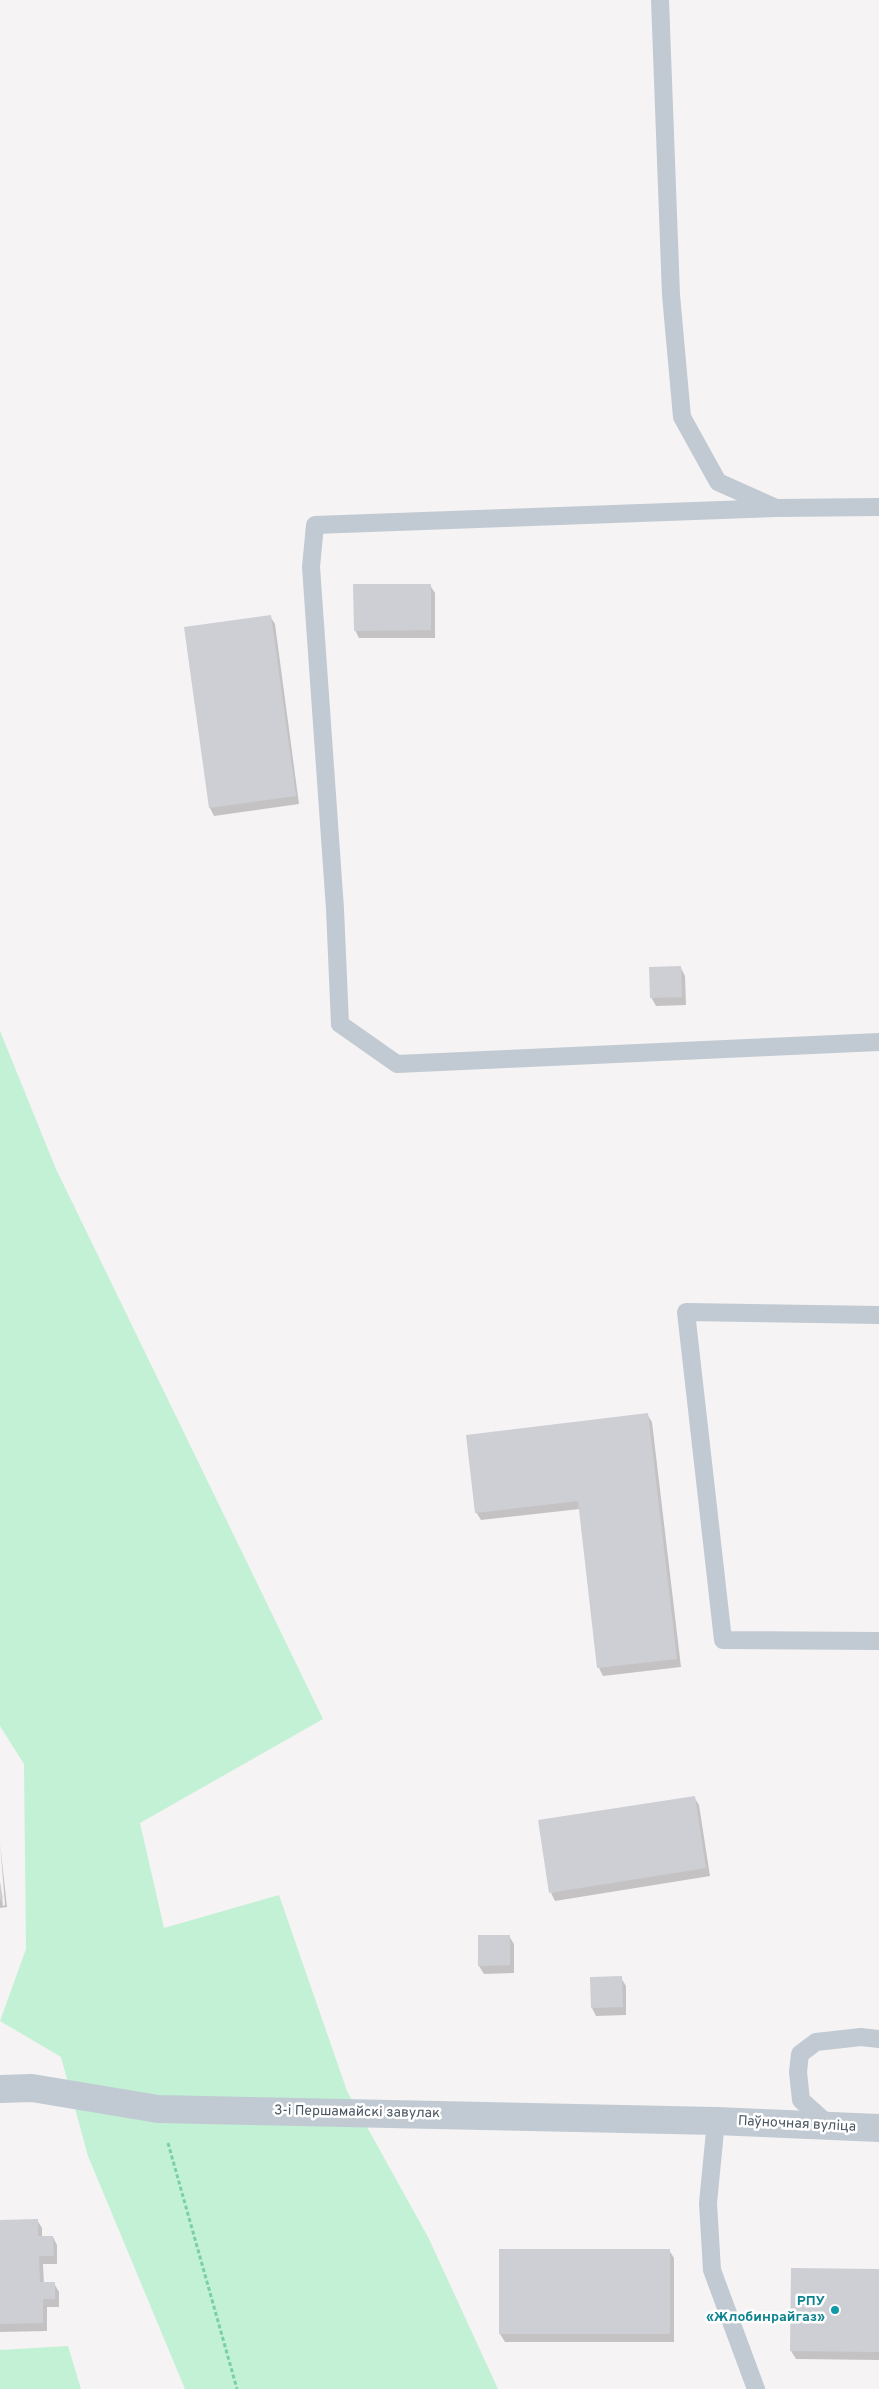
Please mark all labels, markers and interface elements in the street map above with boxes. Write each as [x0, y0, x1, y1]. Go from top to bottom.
street label: 3-і Першамайскі завулак [274, 2103, 440, 2123]
street label: Паўночная вуліца [737, 2114, 857, 2136]
place label: РПУ «Жлобинрайгаз» [706, 2294, 825, 2326]
marker: РПУ «Жлобинрайгаз» [829, 2304, 841, 2316]

